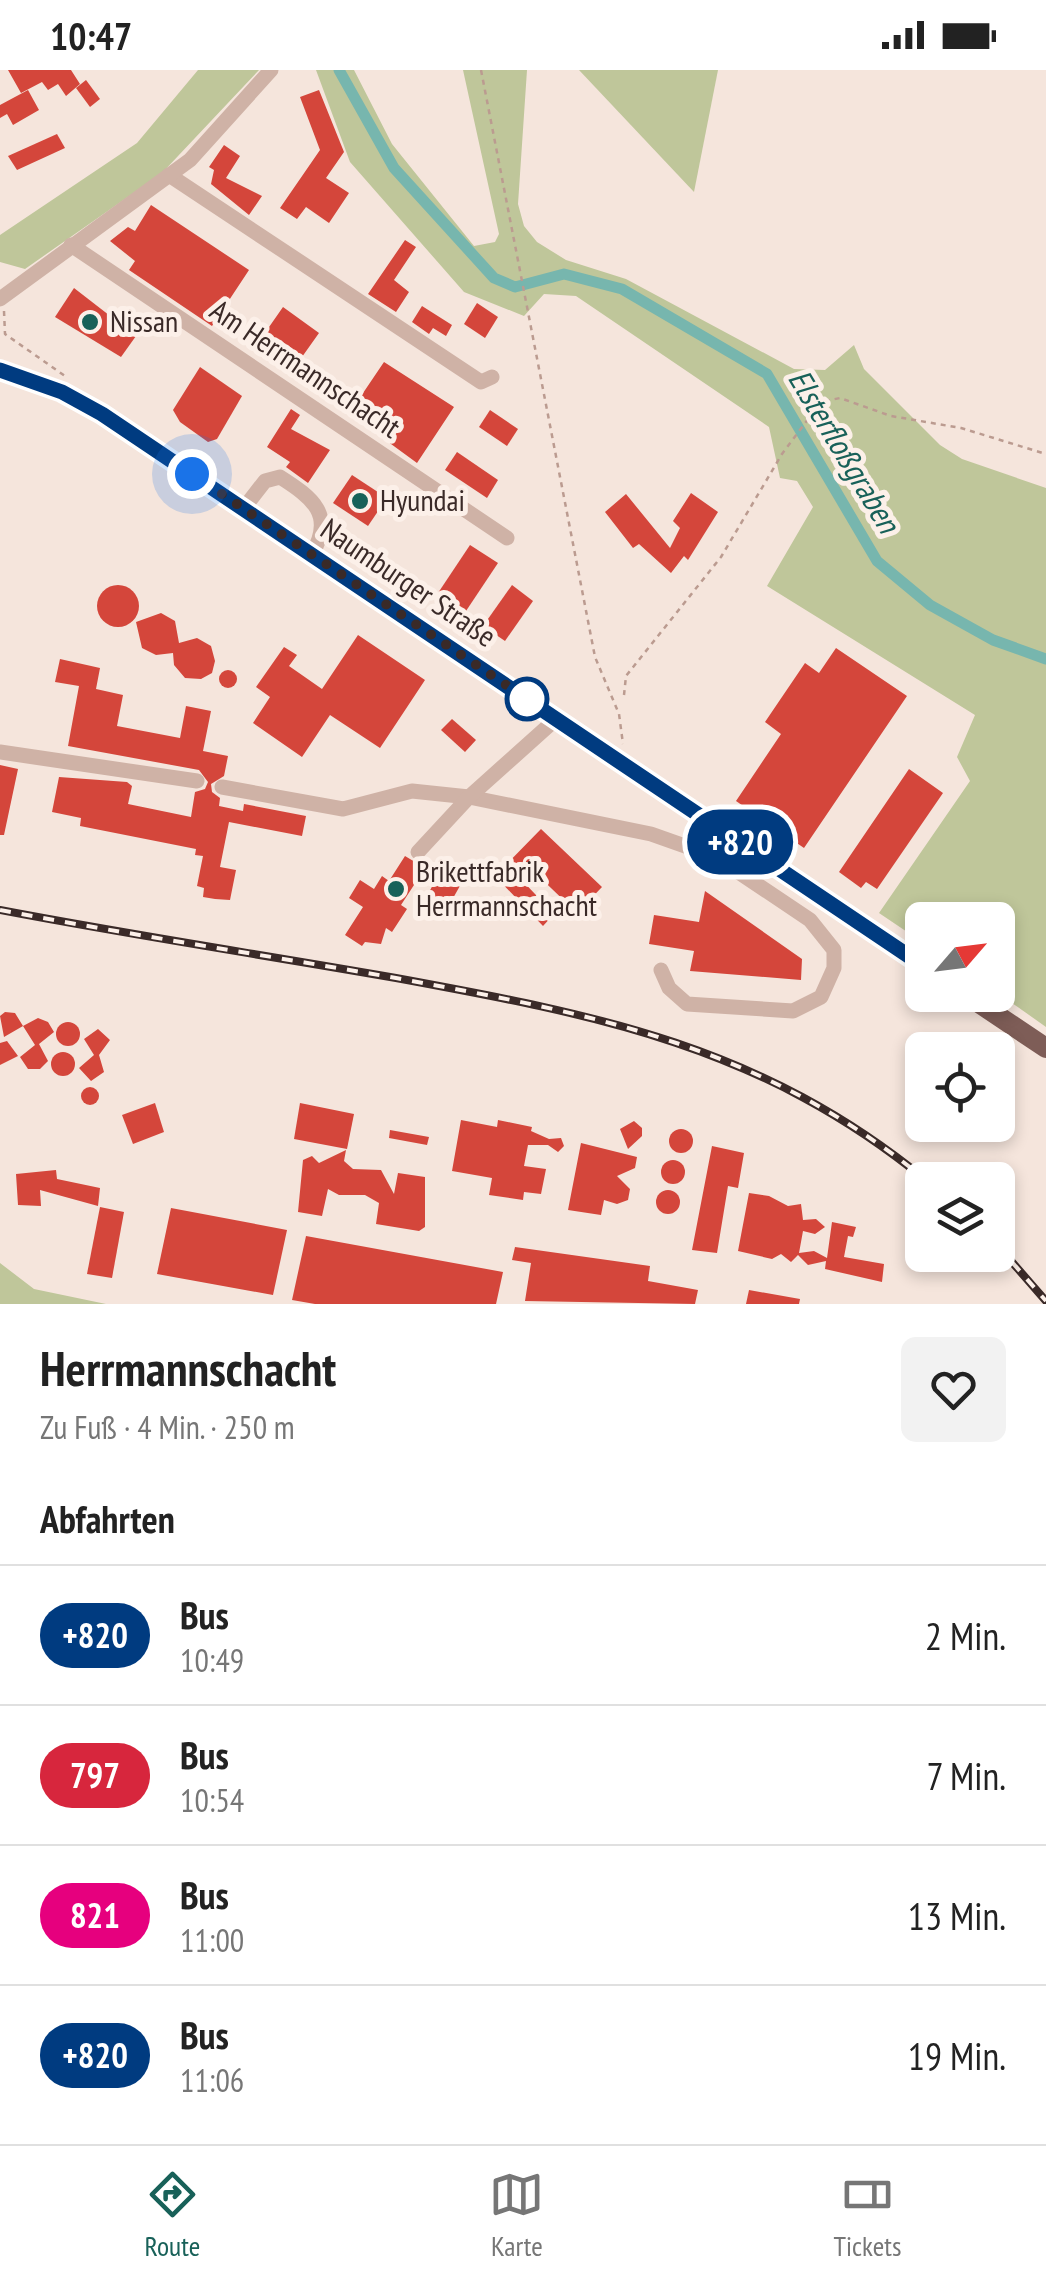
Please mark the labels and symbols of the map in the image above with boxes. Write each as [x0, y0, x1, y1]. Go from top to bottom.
street label: Am Herrmannschacht [203, 290, 409, 446]
place label: Nissan [110, 301, 178, 340]
marker: Nissan [79, 311, 101, 333]
water label: Elsterfloßgraben [780, 361, 911, 542]
your location [167, 449, 217, 499]
place label: Hyundai [380, 480, 465, 519]
marker: Hyundai [349, 490, 371, 512]
street label: Naumburger Straße [314, 509, 504, 655]
unlabelled marker [506, 678, 548, 720]
line badge: +820 [670, 810, 810, 874]
place label: Brikettfabrik Herrmannschacht [416, 851, 598, 924]
marker: Brikettfabrik Herrmannschacht [385, 878, 407, 900]
north arrow [905, 902, 1015, 1012]

